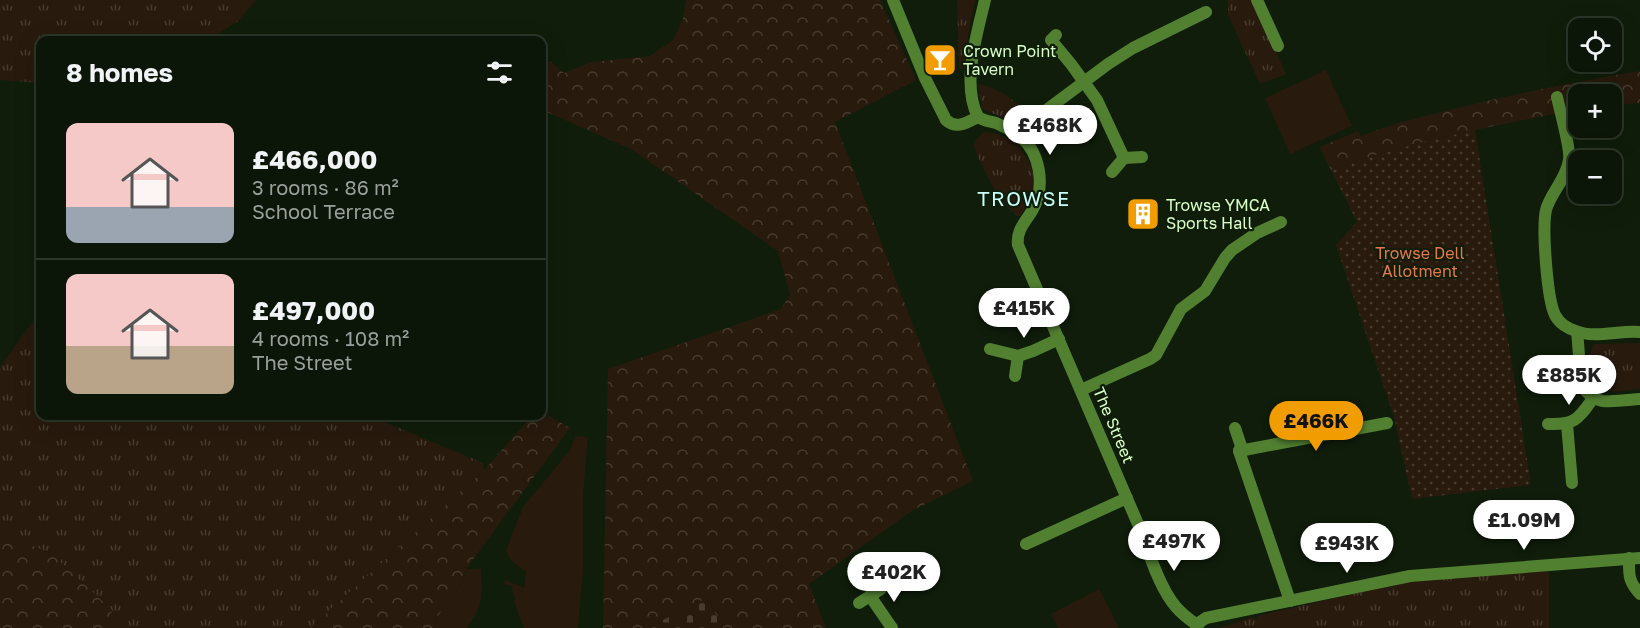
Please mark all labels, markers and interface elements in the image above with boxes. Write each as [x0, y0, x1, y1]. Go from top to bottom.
map controls [1568, 18, 1622, 204]
button: locate [1568, 18, 1622, 72]
place label: Crown Point Tavern [963, 41, 1057, 79]
bar icon: Crown Point Tavern [922, 42, 958, 78]
icon: filters [483, 56, 516, 89]
text: 8 homes [66, 57, 173, 88]
button: + [1568, 84, 1622, 138]
pin: £468K [1008, 105, 1092, 156]
text: £468K [1017, 112, 1083, 136]
text: £466,000 [252, 144, 377, 175]
icon: home [114, 147, 186, 219]
button: − [1568, 150, 1622, 204]
text: 3 rooms · 86 m² [252, 175, 399, 199]
district label: TROWSE [977, 186, 1071, 210]
place label: Trowse YMCA Sports Hall [1166, 195, 1270, 233]
building icon: Trowse YMCA Sports Hall [1125, 196, 1161, 232]
text: School Terrace [252, 199, 395, 223]
park label: Trowse Dell Allotment [1375, 243, 1465, 281]
pin: £415K [982, 288, 1066, 339]
text: £497,000 [252, 295, 375, 326]
text: £415K [993, 295, 1055, 319]
icon: home [114, 298, 186, 370]
text: 4 rooms · 108 m² [252, 326, 409, 350]
text: The Street [252, 350, 353, 374]
pin: £885K [1527, 355, 1611, 406]
text: £885K [1536, 362, 1602, 386]
street label: The Street [1089, 384, 1139, 466]
pin: £466K [1274, 401, 1358, 452]
text: £466K [1283, 408, 1349, 432]
pin: £1.09M [1475, 500, 1573, 551]
text: £1.09M [1487, 507, 1561, 531]
pin: £497K [1132, 521, 1216, 572]
pin: £943K [1305, 523, 1389, 574]
text: £497K [1142, 528, 1206, 552]
text: £943K [1314, 530, 1380, 554]
pin: £402K [852, 552, 936, 603]
text: £402K [861, 559, 927, 583]

